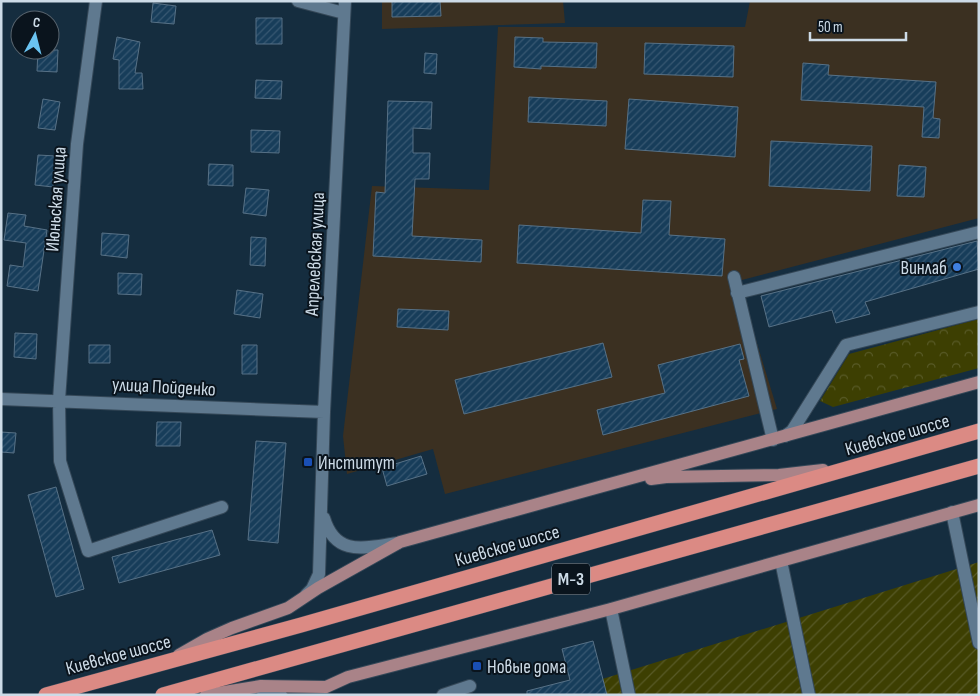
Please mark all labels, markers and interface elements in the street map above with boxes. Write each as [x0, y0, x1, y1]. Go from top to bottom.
north arrow [10, 10, 60, 60]
scale bar [810, 10, 906, 42]
text: С [32, 14, 41, 31]
text: 50 m [818, 18, 843, 37]
street label: Июньская улица [41, 146, 72, 252]
street label: Апрелевская улица [301, 192, 330, 318]
place label: Винлаб [900, 257, 947, 280]
marker: Винлаб [951, 261, 963, 273]
street label: улица Пойденко [111, 373, 216, 402]
street label: Киевское шоссе [842, 410, 952, 461]
place label: Институт [318, 452, 395, 475]
marker: Институт [302, 456, 314, 468]
street label: Киевское шоссе [452, 521, 562, 572]
road number: М-3 [552, 564, 590, 594]
street label: Киевское шоссе [63, 630, 173, 680]
place label: Новые дома [487, 656, 566, 679]
marker: Новые дома [471, 660, 483, 672]

